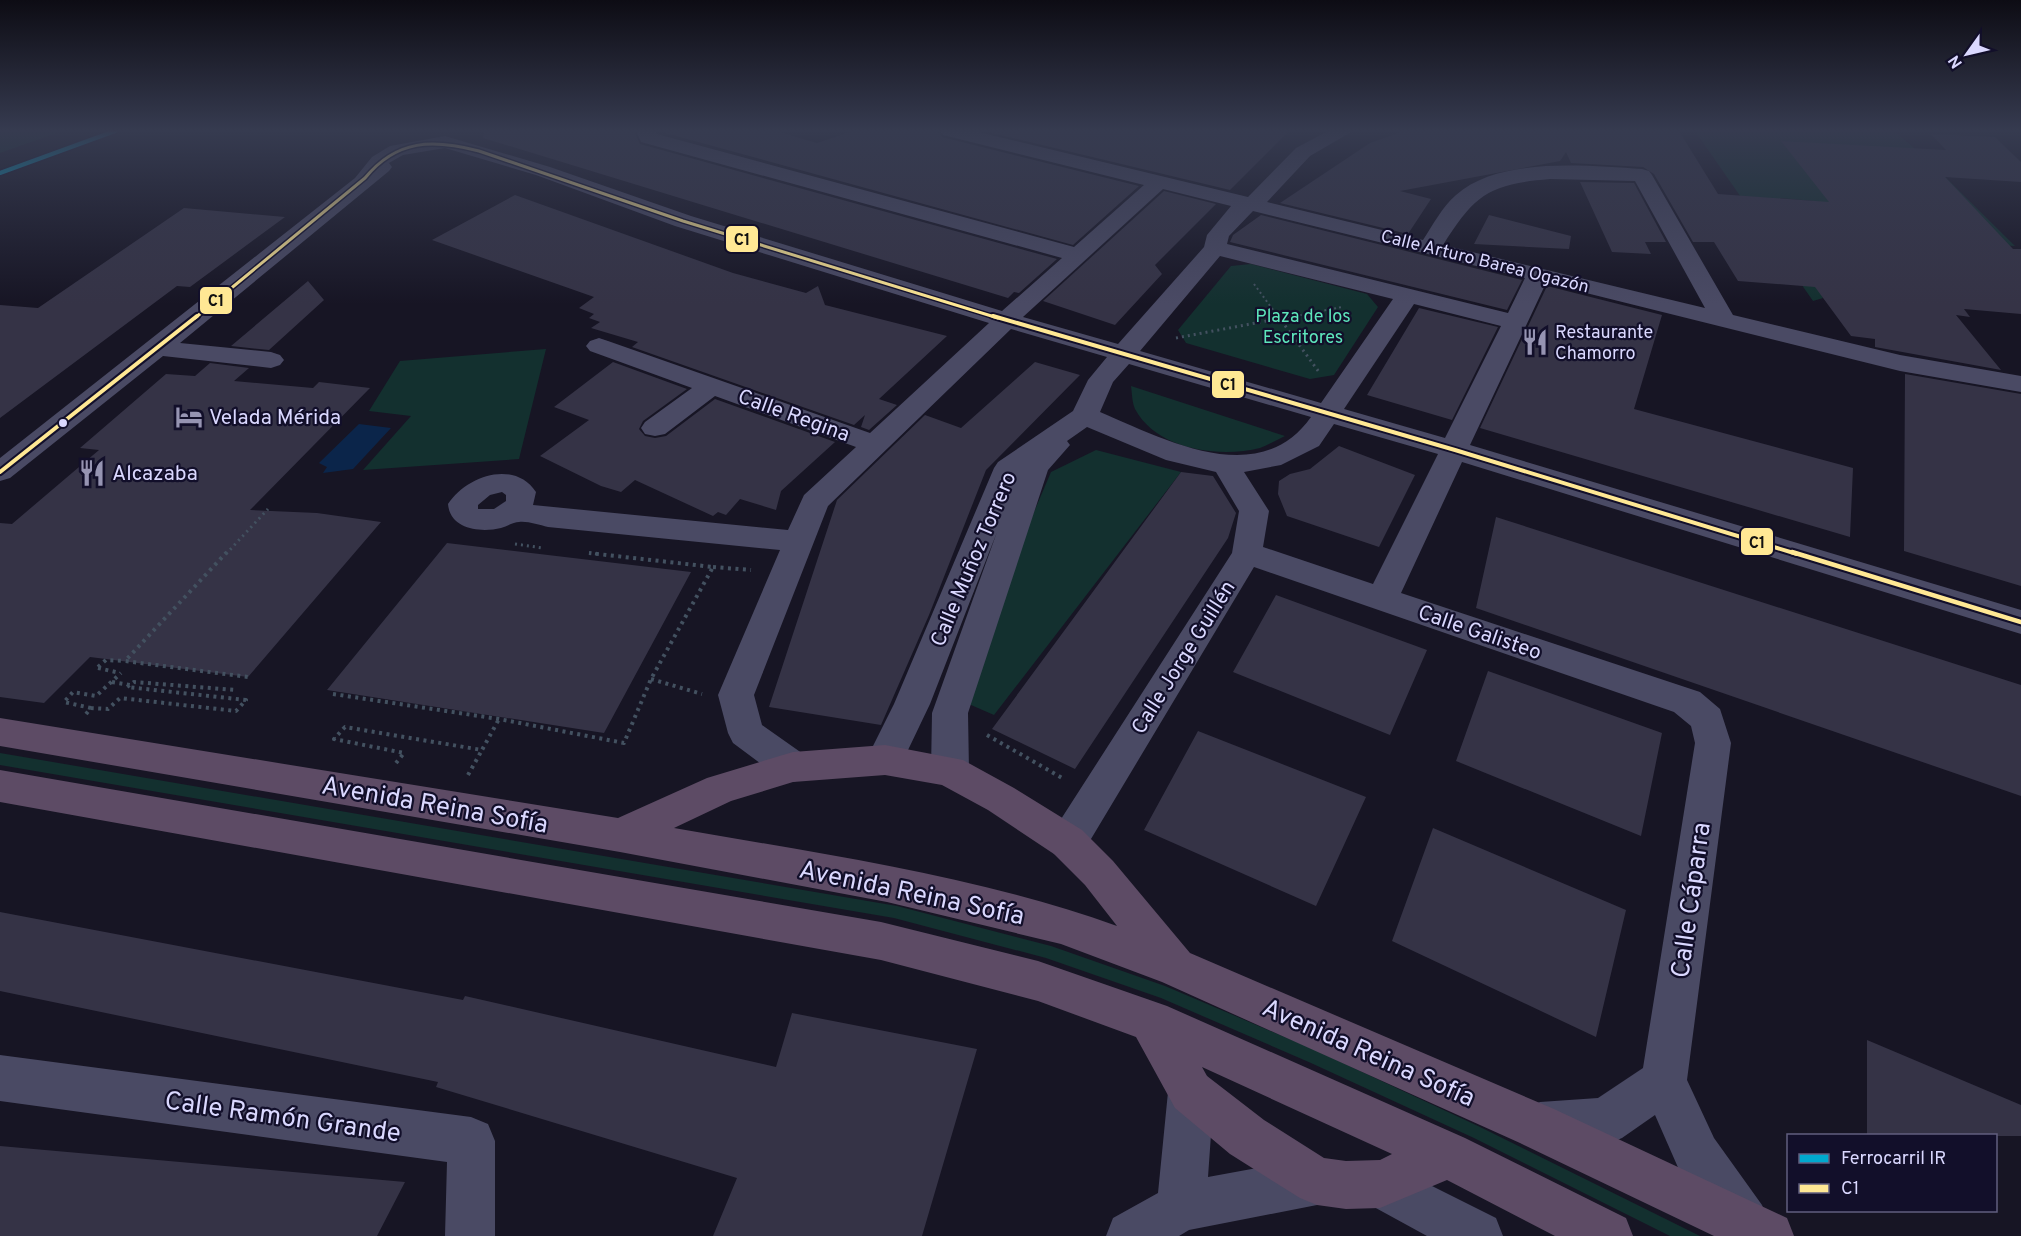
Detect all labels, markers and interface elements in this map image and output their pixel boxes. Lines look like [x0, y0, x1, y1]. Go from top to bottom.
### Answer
north arrow [1937, 24, 1997, 84]
text: N [1945, 51, 1968, 72]
line badge: C1 [725, 225, 759, 253]
street label: Calle Arturo Barea Ogazón [1378, 225, 1591, 299]
text: C1 [734, 231, 750, 251]
line badge: C1 [199, 286, 233, 315]
text: C1 [208, 292, 224, 312]
park label: Plaza de los Escritores [1255, 306, 1351, 350]
place label: Restaurante Chamorro [1555, 322, 1653, 366]
restaurant icon: Restaurante Chamorro [1520, 327, 1550, 357]
line badge: C1 [1211, 370, 1245, 399]
text: C1 [1220, 376, 1236, 396]
street label: Calle Regina [734, 384, 853, 449]
hotel icon: Velada Mérida [174, 402, 204, 432]
place label: Velada Mérida [209, 405, 341, 432]
unlabelled marker [57, 417, 69, 429]
restaurant icon: Alcazaba [77, 458, 107, 488]
place label: Alcazaba [112, 461, 198, 488]
street label: Calle Muñoz Torrero [925, 468, 1023, 651]
line badge: C1 [1740, 527, 1774, 556]
text: C1 [1749, 534, 1765, 554]
street label: Calle Jorge Guillén [1126, 576, 1242, 740]
street label: Calle Galisteo [1414, 600, 1545, 667]
street label: Avenida Reina Sofía [319, 770, 550, 843]
street label: Calle Cáparra [1665, 820, 1720, 980]
street label: Avenida Reina Sofía [796, 854, 1027, 934]
street label: Avenida Reina Sofía [1256, 993, 1480, 1116]
street label: Calle Ramón Grande [162, 1086, 403, 1151]
legend [1787, 1134, 1997, 1212]
text: Ferrocarril IR [1841, 1148, 1946, 1171]
text: C1 [1841, 1178, 1859, 1201]

